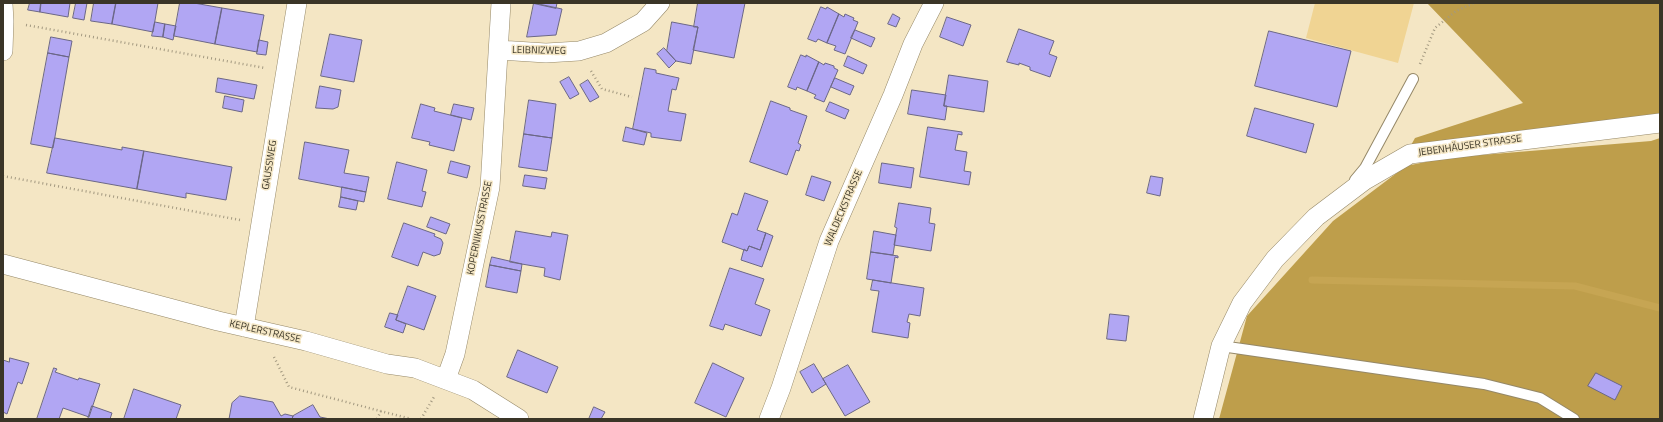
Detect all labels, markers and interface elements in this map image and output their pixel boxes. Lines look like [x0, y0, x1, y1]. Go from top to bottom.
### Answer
street label: LEIBNIZWEG [512, 45, 566, 57]
street label: JEBENHÄUSER STRASSE [1418, 133, 1522, 159]
street label: GAUSSWEG [260, 139, 280, 191]
street label: WALDECKSTRASSE [823, 168, 865, 248]
street label: KOPERNIKUSSTRASSE [465, 180, 495, 276]
street label: KEPLERSTRASSE [228, 318, 302, 346]

